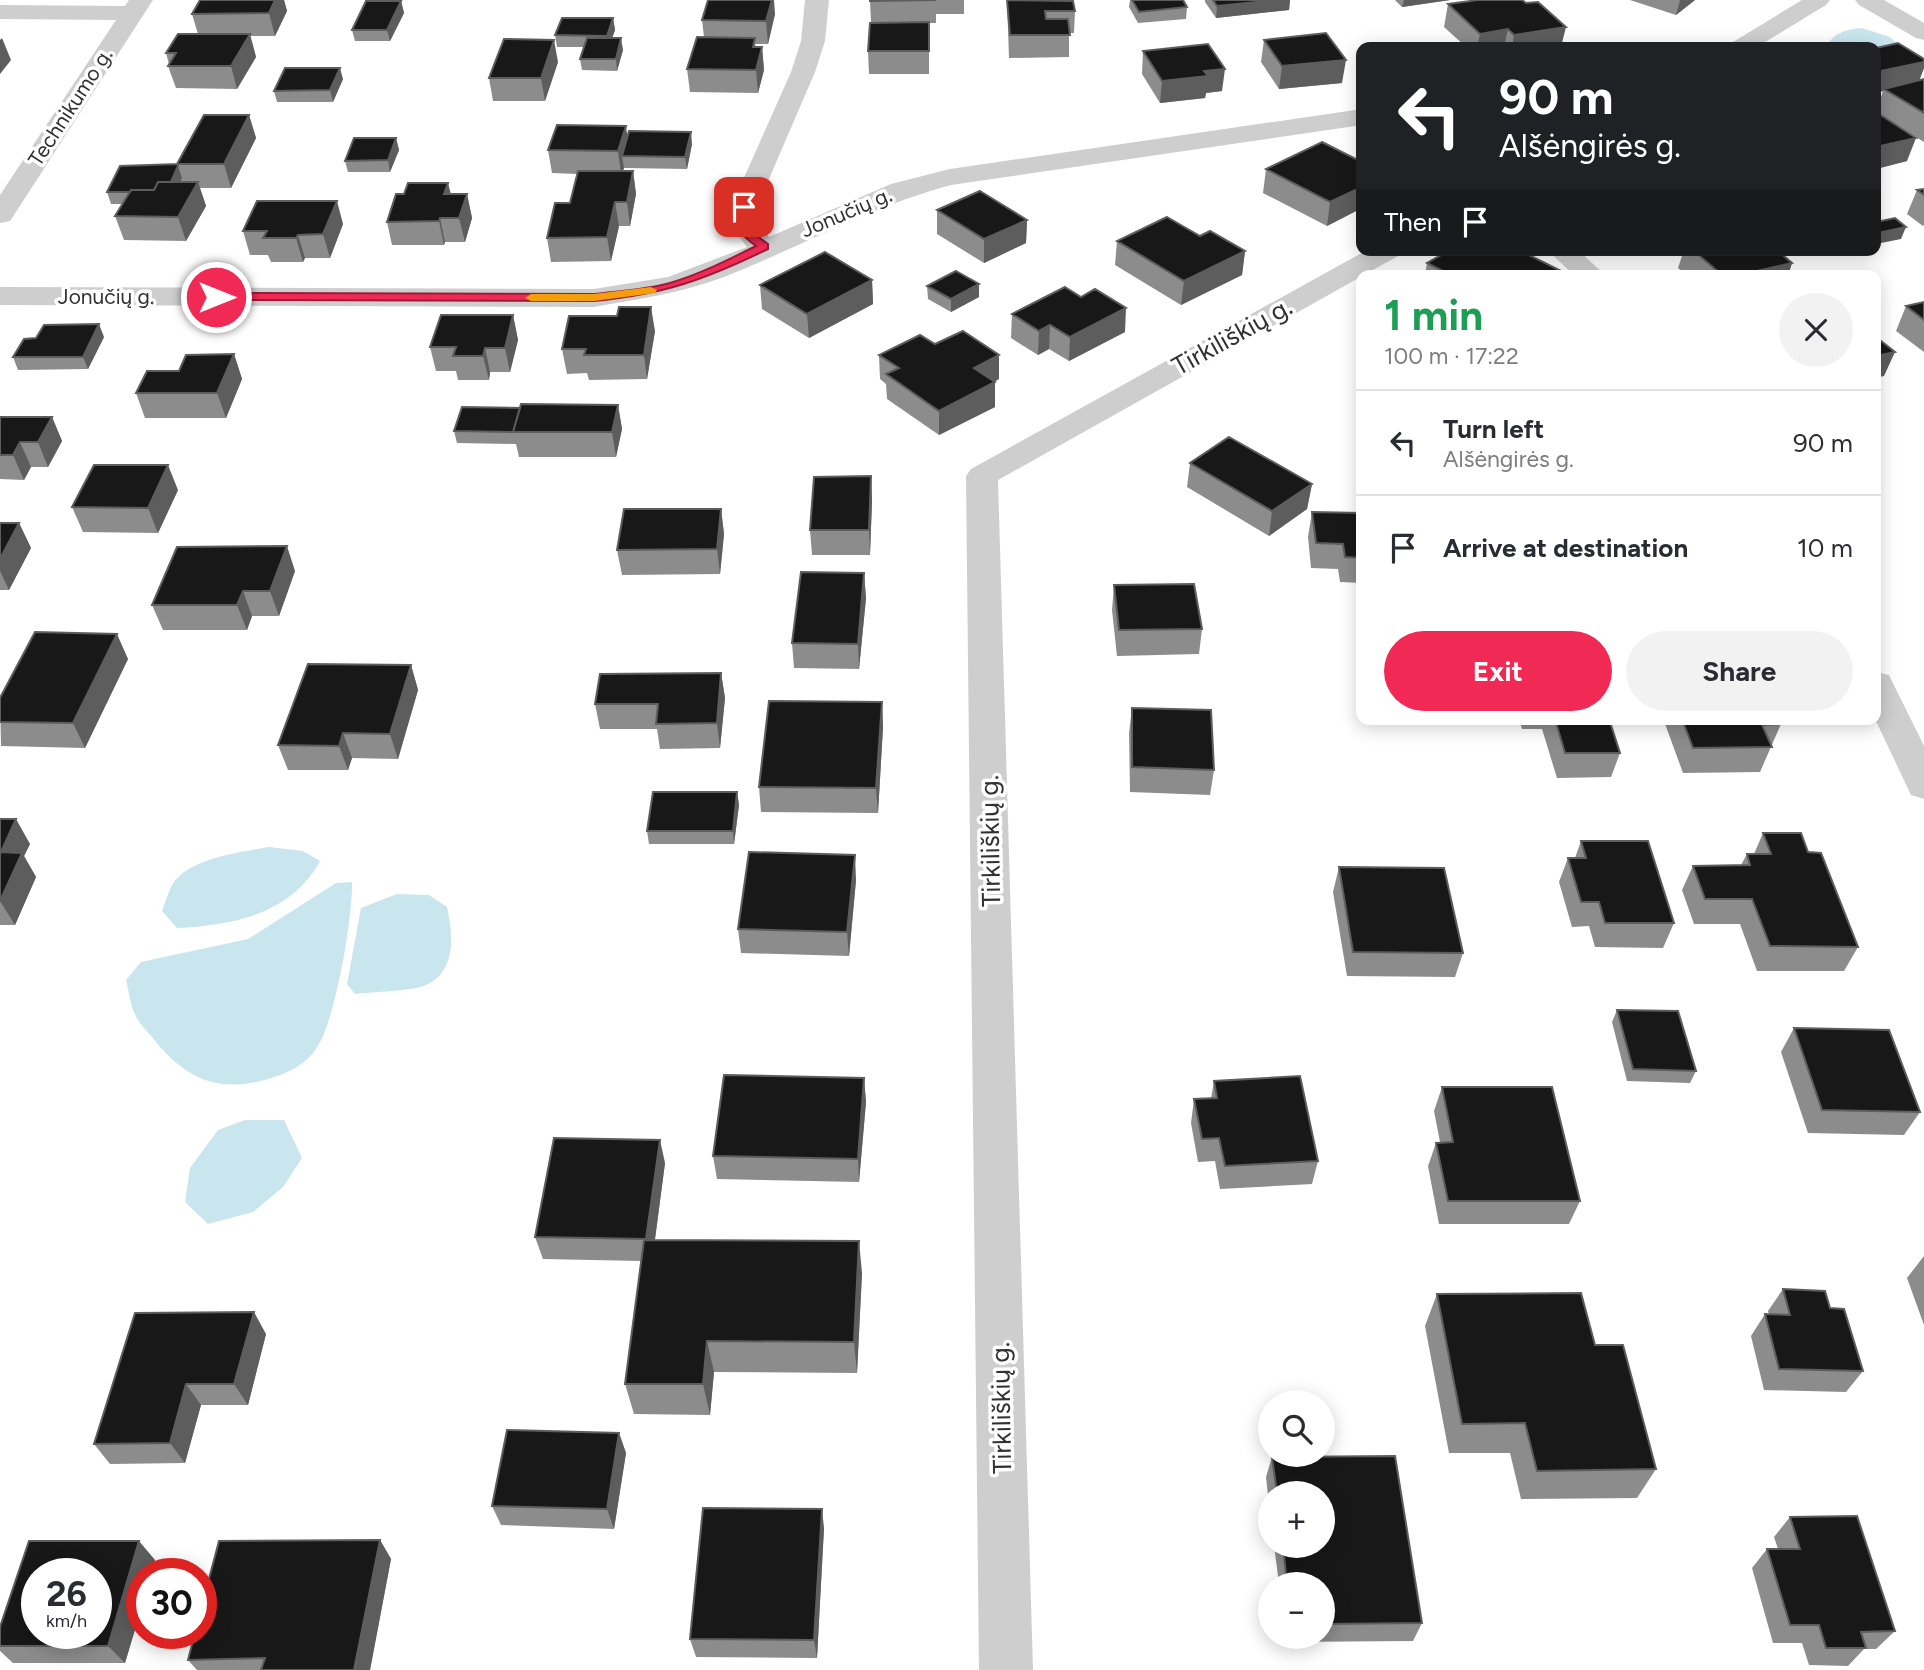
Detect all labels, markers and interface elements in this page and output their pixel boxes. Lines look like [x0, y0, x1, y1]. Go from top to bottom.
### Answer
street label: Technikumo g. [23, 43, 117, 171]
text: 90 m [1499, 67, 1614, 126]
icon: left [1384, 70, 1475, 161]
text: Alšėngirės g. [1499, 127, 1681, 165]
pin [714, 177, 774, 237]
street label: Jonučių g. [797, 182, 895, 242]
icon: arrive [725, 188, 763, 226]
icon: arrive [1456, 203, 1494, 241]
text: Then [1384, 206, 1442, 238]
position arrow [179, 260, 253, 334]
street label: Jonučių g. [58, 284, 154, 309]
street label: Tirkiliškių g. [1167, 290, 1297, 382]
text: 1 min [1384, 290, 1483, 341]
button: close [1779, 293, 1853, 367]
text: 100 m · 17:22 [1384, 342, 1519, 370]
text: Turn left [1443, 413, 1544, 445]
icon: left [1384, 424, 1422, 462]
text: 90 m [1793, 427, 1853, 459]
text: Alšėngirės g. [1443, 445, 1574, 473]
icon: arrive [1384, 529, 1422, 567]
text: Arrive at destination [1443, 532, 1688, 564]
text: 10 m [1797, 532, 1853, 564]
button: Exit [1384, 631, 1612, 711]
button: Share [1626, 631, 1853, 711]
street label: Tirkiliškių g. [973, 775, 1007, 907]
street label: Tirkiliškių g. [984, 1342, 1018, 1474]
map controls [1258, 1390, 1335, 1649]
button: search [1258, 1390, 1335, 1467]
button: + [1258, 1481, 1335, 1558]
speed limit sign: 30 [126, 1558, 217, 1649]
button: − [1258, 1572, 1335, 1649]
text: 26 [46, 1573, 87, 1615]
text: km/h [46, 1610, 87, 1632]

